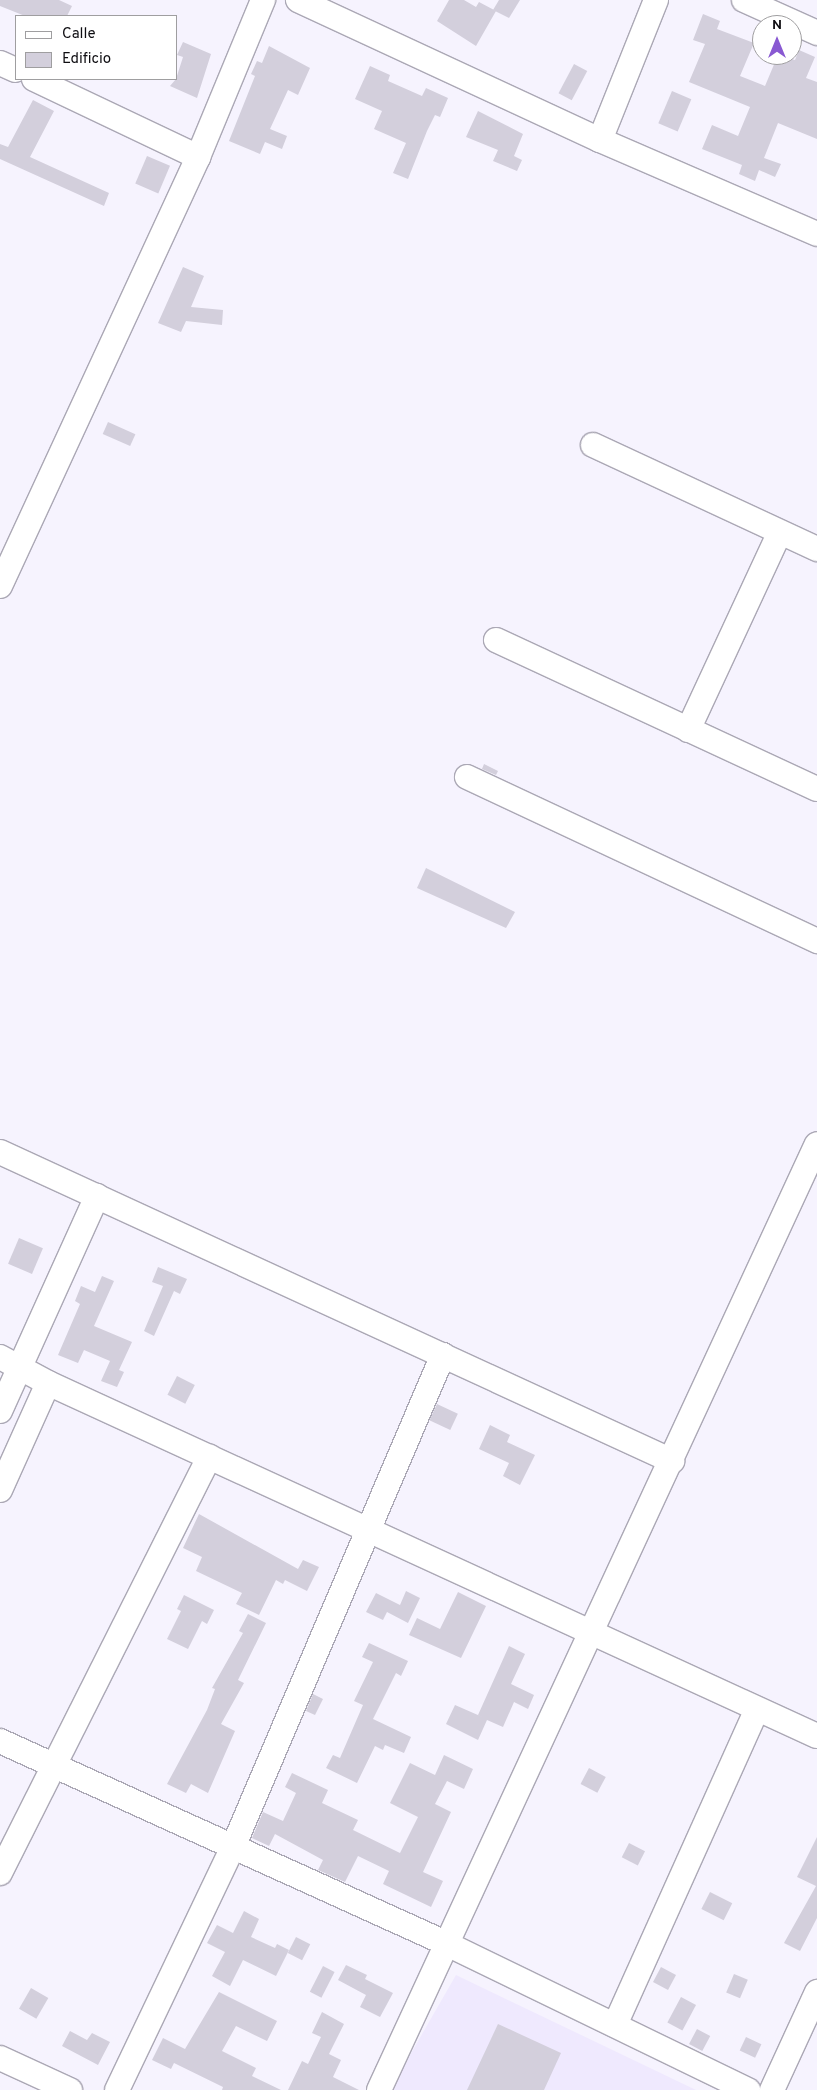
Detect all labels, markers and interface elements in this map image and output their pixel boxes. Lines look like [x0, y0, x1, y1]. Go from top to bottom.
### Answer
legend [15, 15, 178, 80]
north arrow [752, 15, 802, 65]
text: N [772, 17, 782, 34]
text: Calle [62, 25, 96, 44]
text: Edificio [62, 50, 111, 69]

